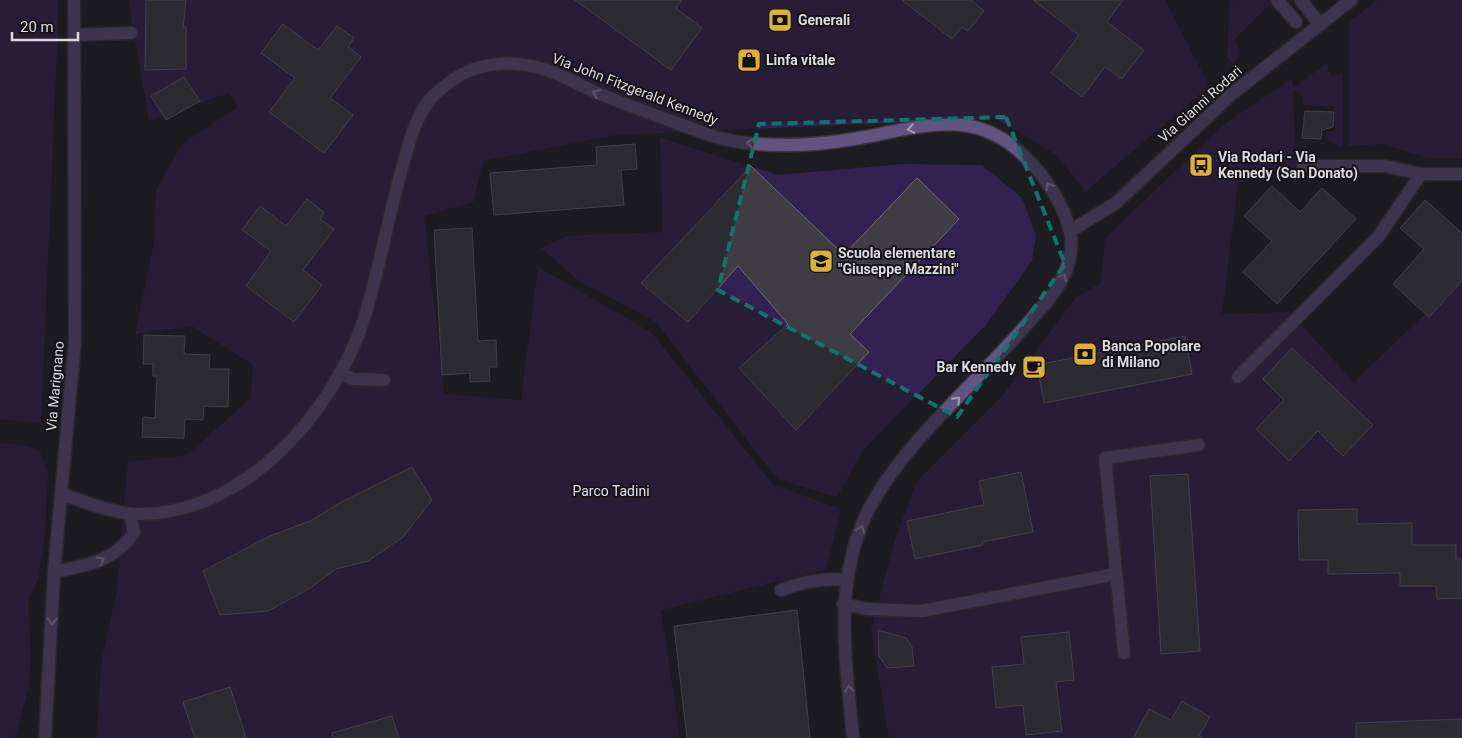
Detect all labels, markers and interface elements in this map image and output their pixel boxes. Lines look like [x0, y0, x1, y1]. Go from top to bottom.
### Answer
bank icon: Generali [767, 7, 793, 33]
scale bar [12, 10, 79, 42]
place label: Generali [798, 12, 850, 28]
text: 20 m [20, 18, 54, 36]
shop icon: Linfa vitale [736, 47, 762, 73]
street label: Via John Fitzgerald Kennedy [550, 50, 720, 128]
place label: Linfa vitale [766, 52, 836, 68]
street label: Via Gianni Rodari [1155, 62, 1245, 146]
one-way arrow [592, 88, 601, 99]
one-way arrow [907, 123, 916, 133]
one-way arrow [746, 138, 754, 149]
place label: Via Rodari - Via Kennedy (San Donato) [1218, 149, 1358, 182]
bus stop icon: Via Rodari - Via Kennedy (San Donato) [1188, 152, 1214, 178]
one-way arrow [1046, 183, 1056, 192]
place label: Scuola elementare "Giuseppe Mazzini" [838, 245, 959, 277]
school or university icon: Scuola elementare "Giuseppe Mazzini" [808, 248, 834, 274]
one-way arrow [1056, 273, 1067, 282]
place label: Banca Popolare di Milano [1102, 338, 1201, 370]
street label: Via Marignano [43, 340, 67, 432]
bank icon: Banca Popolare di Milano [1072, 341, 1098, 367]
cafe icon: Bar Kennedy [1021, 354, 1047, 380]
place label: Bar Kennedy [936, 359, 1017, 375]
one-way arrow [951, 397, 960, 406]
park label: Parco Tadini [572, 483, 650, 499]
one-way arrow [855, 526, 865, 534]
one-way arrow [95, 556, 104, 566]
one-way arrow [46, 617, 57, 625]
one-way arrow [843, 685, 854, 693]

